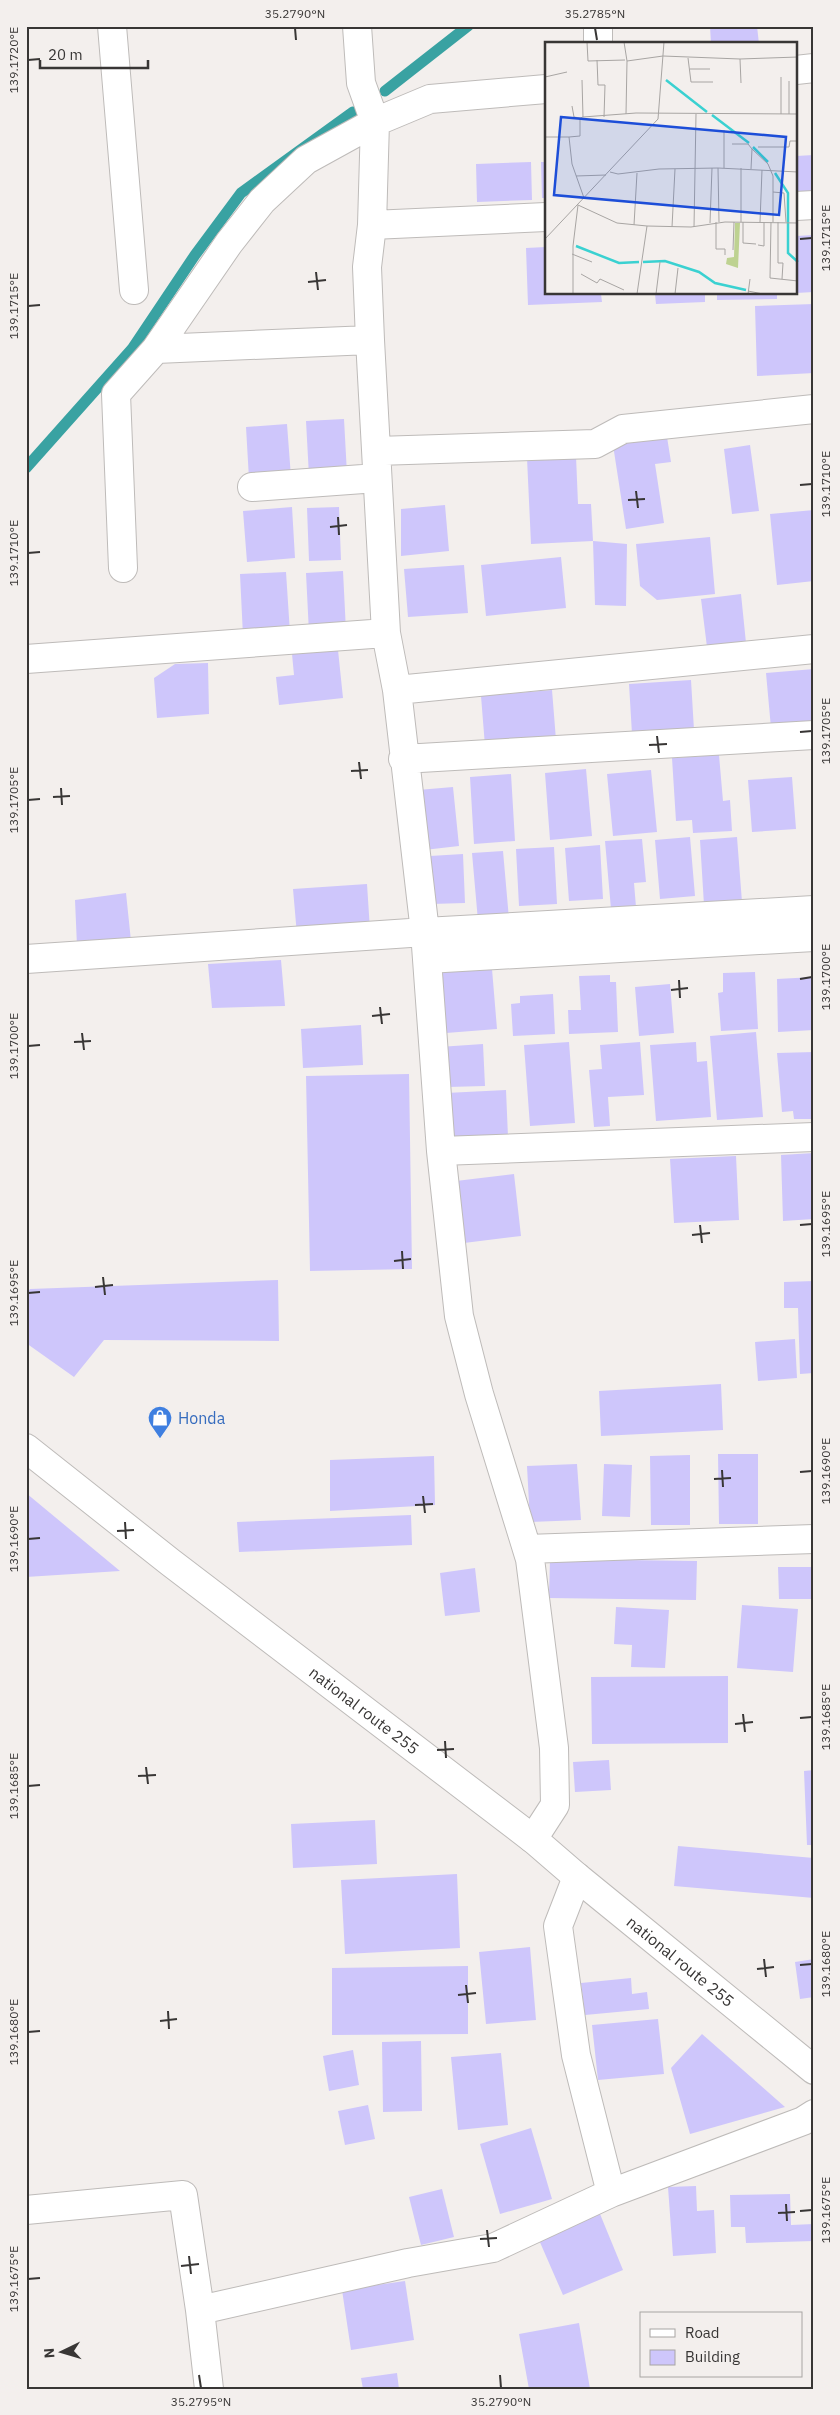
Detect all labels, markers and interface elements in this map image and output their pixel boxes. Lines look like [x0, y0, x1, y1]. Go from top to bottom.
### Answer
text: 35.2790°N [265, 6, 325, 21]
text: 35.2785°N [565, 6, 625, 21]
text: 139.1720°E [6, 27, 21, 93]
scale bar [40, 38, 148, 70]
inset map [545, 42, 798, 295]
text: 20 m [48, 45, 83, 64]
text: 139.1715°E [818, 205, 833, 271]
text: 139.1715°E [6, 273, 21, 339]
text: 139.1710°E [818, 451, 833, 517]
text: 139.1710°E [6, 520, 21, 586]
text: 139.1705°E [818, 698, 833, 764]
text: 139.1705°E [6, 767, 21, 833]
text: 139.1700°E [818, 944, 833, 1010]
text: 139.1700°E [6, 1013, 21, 1079]
text: 139.1695°E [818, 1191, 833, 1257]
text: 139.1695°E [6, 1260, 21, 1326]
shop icon: Honda [147, 1405, 173, 1439]
place label: Honda [178, 1408, 226, 1428]
text: 139.1690°E [818, 1438, 833, 1504]
text: 139.1690°E [6, 1506, 21, 1572]
street label: national route 255 [305, 1662, 423, 1758]
text: 139.1685°E [818, 1684, 833, 1750]
text: 139.1685°E [6, 1753, 21, 1819]
street label: national route 255 [623, 1912, 738, 2011]
text: 139.1680°E [818, 1931, 833, 1997]
text: 139.1680°E [6, 1999, 21, 2065]
text: 139.1675°E [818, 2177, 833, 2243]
text: 139.1675°E [6, 2246, 21, 2312]
legend [640, 2312, 802, 2378]
text: Road [685, 2323, 720, 2342]
north arrow [38, 2328, 88, 2378]
text: N [40, 2347, 58, 2359]
text: Building [685, 2347, 740, 2366]
text: 35.2795°N [171, 2394, 231, 2409]
text: 35.2790°N [471, 2394, 531, 2409]

